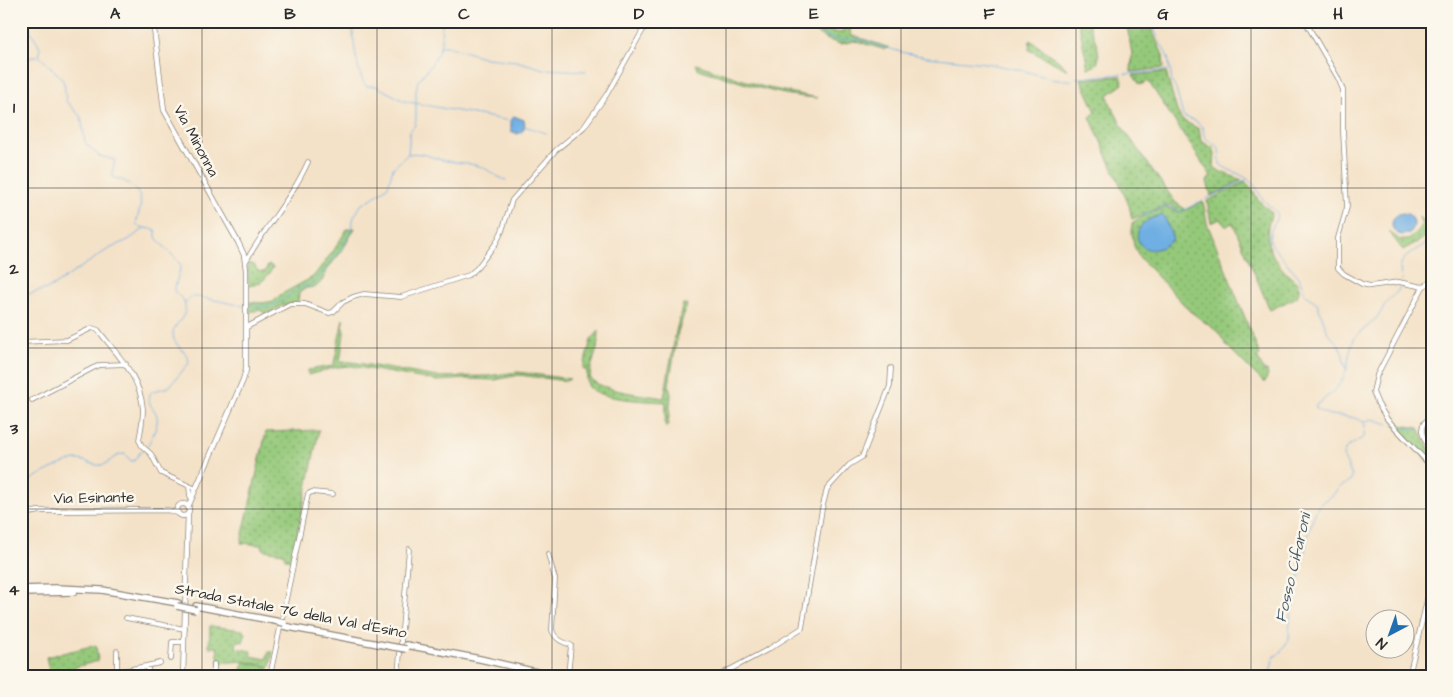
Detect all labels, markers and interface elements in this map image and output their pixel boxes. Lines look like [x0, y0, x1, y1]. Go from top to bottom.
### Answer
text: A [110, 3, 121, 25]
text: B [284, 3, 296, 25]
text: C [458, 3, 470, 25]
text: D [634, 3, 645, 25]
text: E [809, 3, 819, 25]
text: F [983, 3, 995, 25]
text: G [1157, 3, 1169, 25]
text: H [1333, 3, 1343, 25]
text: 1 [13, 97, 16, 119]
street label: Via Minonna [168, 101, 224, 181]
text: 2 [8, 258, 19, 280]
text: 3 [9, 418, 19, 440]
street label: Via Esinante [53, 487, 135, 509]
water label: Fosso Cifaroni [1270, 509, 1317, 625]
street label: Strada Statale 76 della Val d'Esino [173, 578, 409, 644]
text: 4 [9, 579, 20, 601]
north arrow [1366, 610, 1416, 660]
text: N [1372, 632, 1392, 653]

